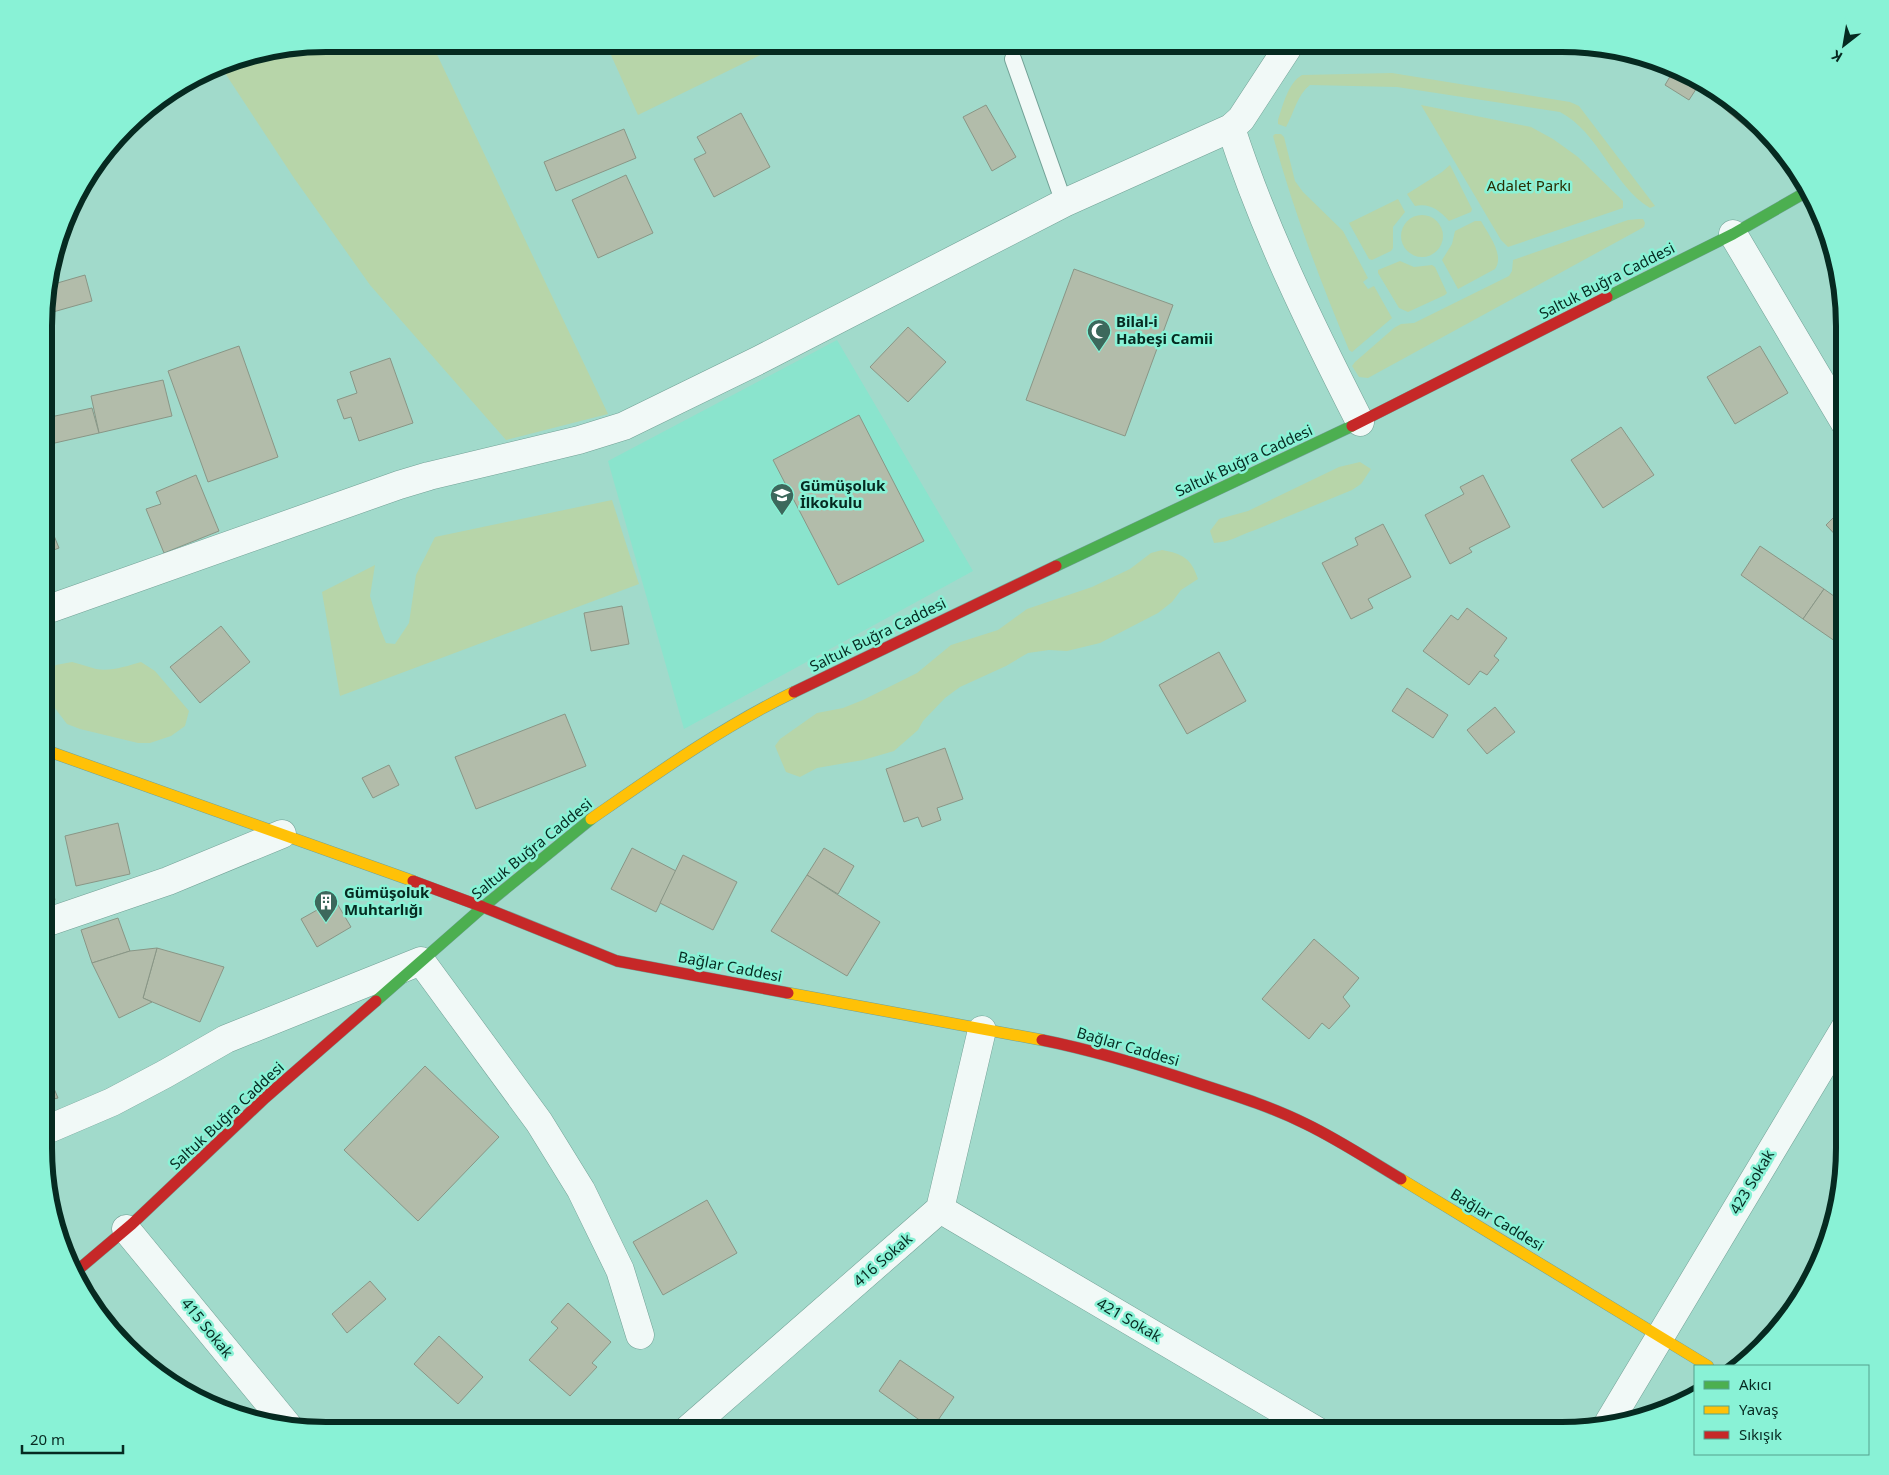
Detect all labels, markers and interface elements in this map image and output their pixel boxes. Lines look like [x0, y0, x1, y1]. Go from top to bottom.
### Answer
north arrow [1819, 20, 1869, 70]
text: K [1828, 46, 1846, 67]
park label: Adalet Parkı [1487, 175, 1571, 195]
street label: Saltuk Buğra Caddesi [1535, 237, 1678, 323]
place label: Bilal-i Habeşi Camii [1116, 311, 1213, 348]
mosque icon: Bilal-i Habeşi Camii [1086, 318, 1112, 352]
street label: Saltuk Buğra Caddesi [1172, 419, 1316, 501]
place label: Gümüşoluk İlkokulu [800, 475, 886, 512]
school or university icon: Gümüşoluk İlkokulu [769, 482, 795, 516]
street label: Saltuk Buğra Caddesi [806, 592, 949, 676]
street label: Saltuk Buğra Caddesi [467, 793, 596, 903]
place label: Gümüşoluk Muhtarlığı [344, 882, 430, 919]
building icon: Gümüşoluk Muhtarlığı [313, 889, 339, 923]
street label: Bağlar Caddesi [676, 946, 784, 986]
street label: Bağlar Caddesi [1075, 1022, 1182, 1070]
street label: Saltuk Buğra Caddesi [165, 1057, 288, 1174]
street label: 423 Sokak [1724, 1146, 1778, 1217]
street label: Bağlar Caddesi [1447, 1183, 1548, 1255]
street label: 416 Sokak [849, 1228, 916, 1290]
street label: 415 Sokak [178, 1293, 238, 1361]
street label: 421 Sokak [1094, 1293, 1165, 1346]
legend [1694, 1365, 1869, 1455]
text: Akıcı [1739, 1374, 1772, 1394]
text: Yavaş [1739, 1399, 1778, 1419]
scale bar [22, 1422, 124, 1454]
text: Sıkışık [1739, 1424, 1782, 1444]
text: 20 m [30, 1429, 65, 1449]

